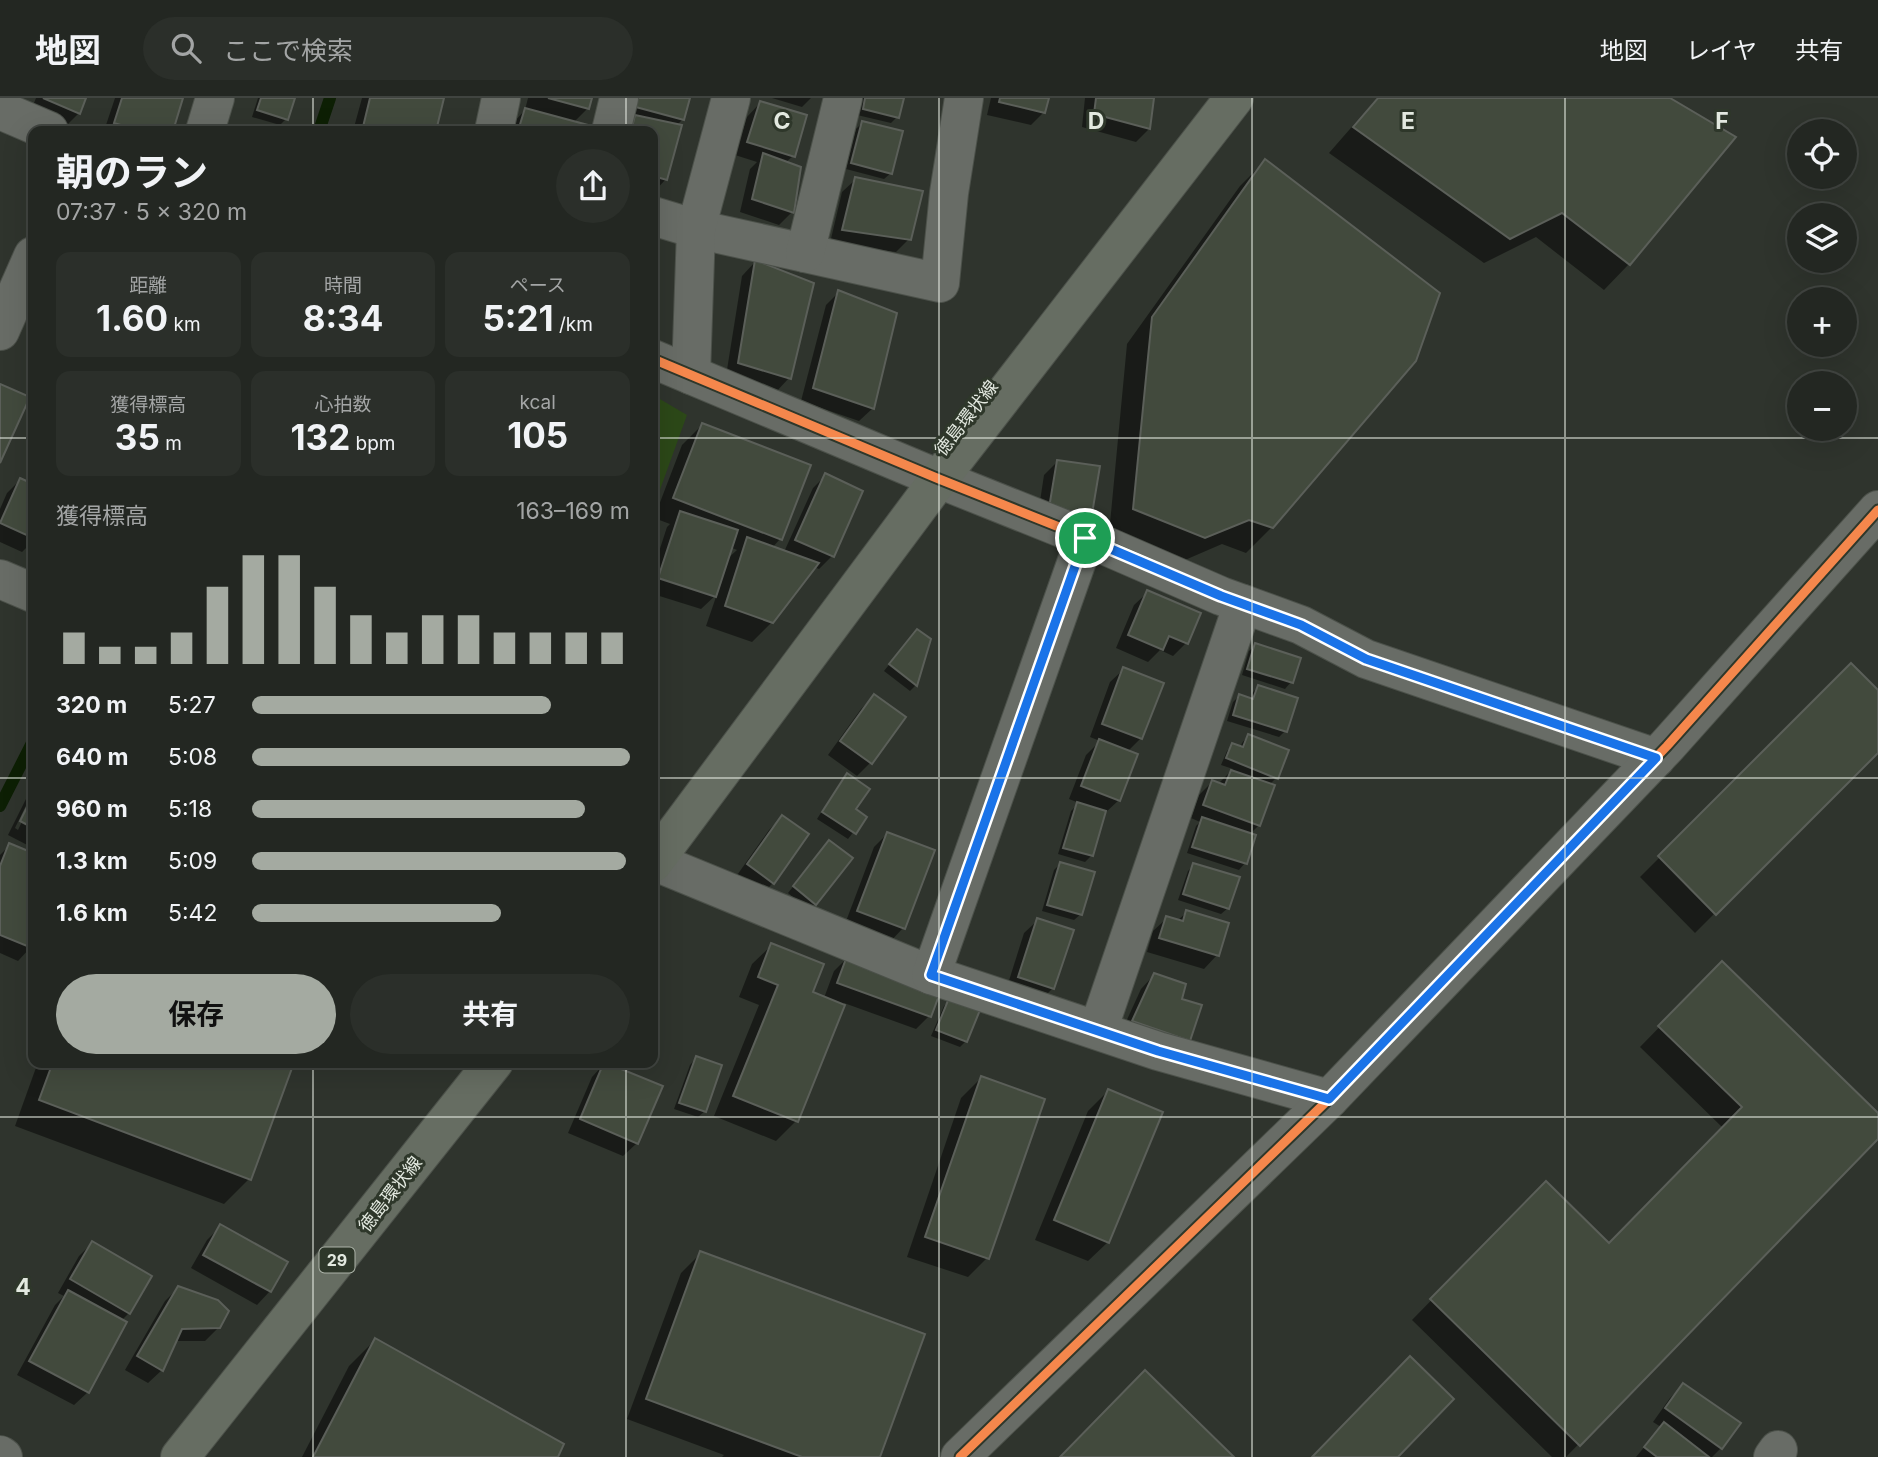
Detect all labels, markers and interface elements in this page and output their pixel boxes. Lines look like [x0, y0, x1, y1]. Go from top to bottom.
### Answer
search box [143, 17, 633, 80]
icon: search [167, 29, 205, 67]
text: 地図 [35, 30, 101, 70]
text: ここで検索 [223, 35, 353, 66]
text: 地図 [1600, 36, 1648, 65]
text: レイヤ [1686, 36, 1757, 65]
text: 共有 [1795, 36, 1843, 65]
text: C [773, 107, 791, 135]
text: D [1088, 107, 1104, 135]
text: E [1401, 107, 1415, 135]
text: F [1715, 107, 1729, 135]
map controls [1787, 119, 1857, 441]
button: locate [1787, 119, 1857, 189]
text: 朝のラン [56, 149, 208, 195]
button: share [556, 149, 630, 223]
text: 07:37 · 5 × 320 m [56, 198, 247, 226]
button: layers [1787, 203, 1857, 273]
text: 距離 [129, 274, 167, 297]
text: 時間 [324, 274, 362, 297]
text: ペース [510, 274, 566, 297]
button: + [1787, 287, 1857, 357]
text: 1.60 [96, 297, 168, 339]
text: 8:34 [303, 297, 383, 339]
text: 5:21 [482, 297, 554, 339]
text: km [168, 313, 201, 336]
text: /km [554, 313, 593, 336]
button: − [1787, 371, 1857, 441]
street label: 徳島環状線 [930, 376, 1002, 460]
text: kcal [520, 391, 556, 414]
text: 獲得標高 [110, 393, 186, 416]
text: 心拍数 [314, 393, 372, 416]
text: 105 [507, 414, 568, 456]
text: 35 [115, 416, 160, 458]
text: 132 [290, 416, 350, 458]
text: m [160, 432, 182, 455]
text: bpm [350, 432, 395, 455]
text: 163–169 m [516, 497, 630, 525]
text: 獲得標高 [56, 502, 148, 530]
pin [1055, 508, 1115, 568]
icon: arrive [1066, 519, 1104, 557]
text: 320 m [56, 691, 127, 719]
text: 5:27 [168, 691, 216, 719]
text: 640 m [56, 743, 128, 771]
text: 5:08 [168, 743, 217, 771]
text: 960 m [56, 795, 128, 823]
text: 5:18 [168, 795, 212, 823]
text: 1.3 km [56, 847, 128, 875]
text: 5:09 [168, 847, 217, 875]
text: 1.6 km [56, 899, 128, 927]
text: 5:42 [168, 899, 218, 927]
button: 保存 [56, 974, 336, 1054]
button: 共有 [350, 974, 630, 1054]
street label: 徳島環状線 [354, 1152, 426, 1236]
road number: 29 [320, 1248, 354, 1272]
text: 4 [15, 1273, 31, 1301]

